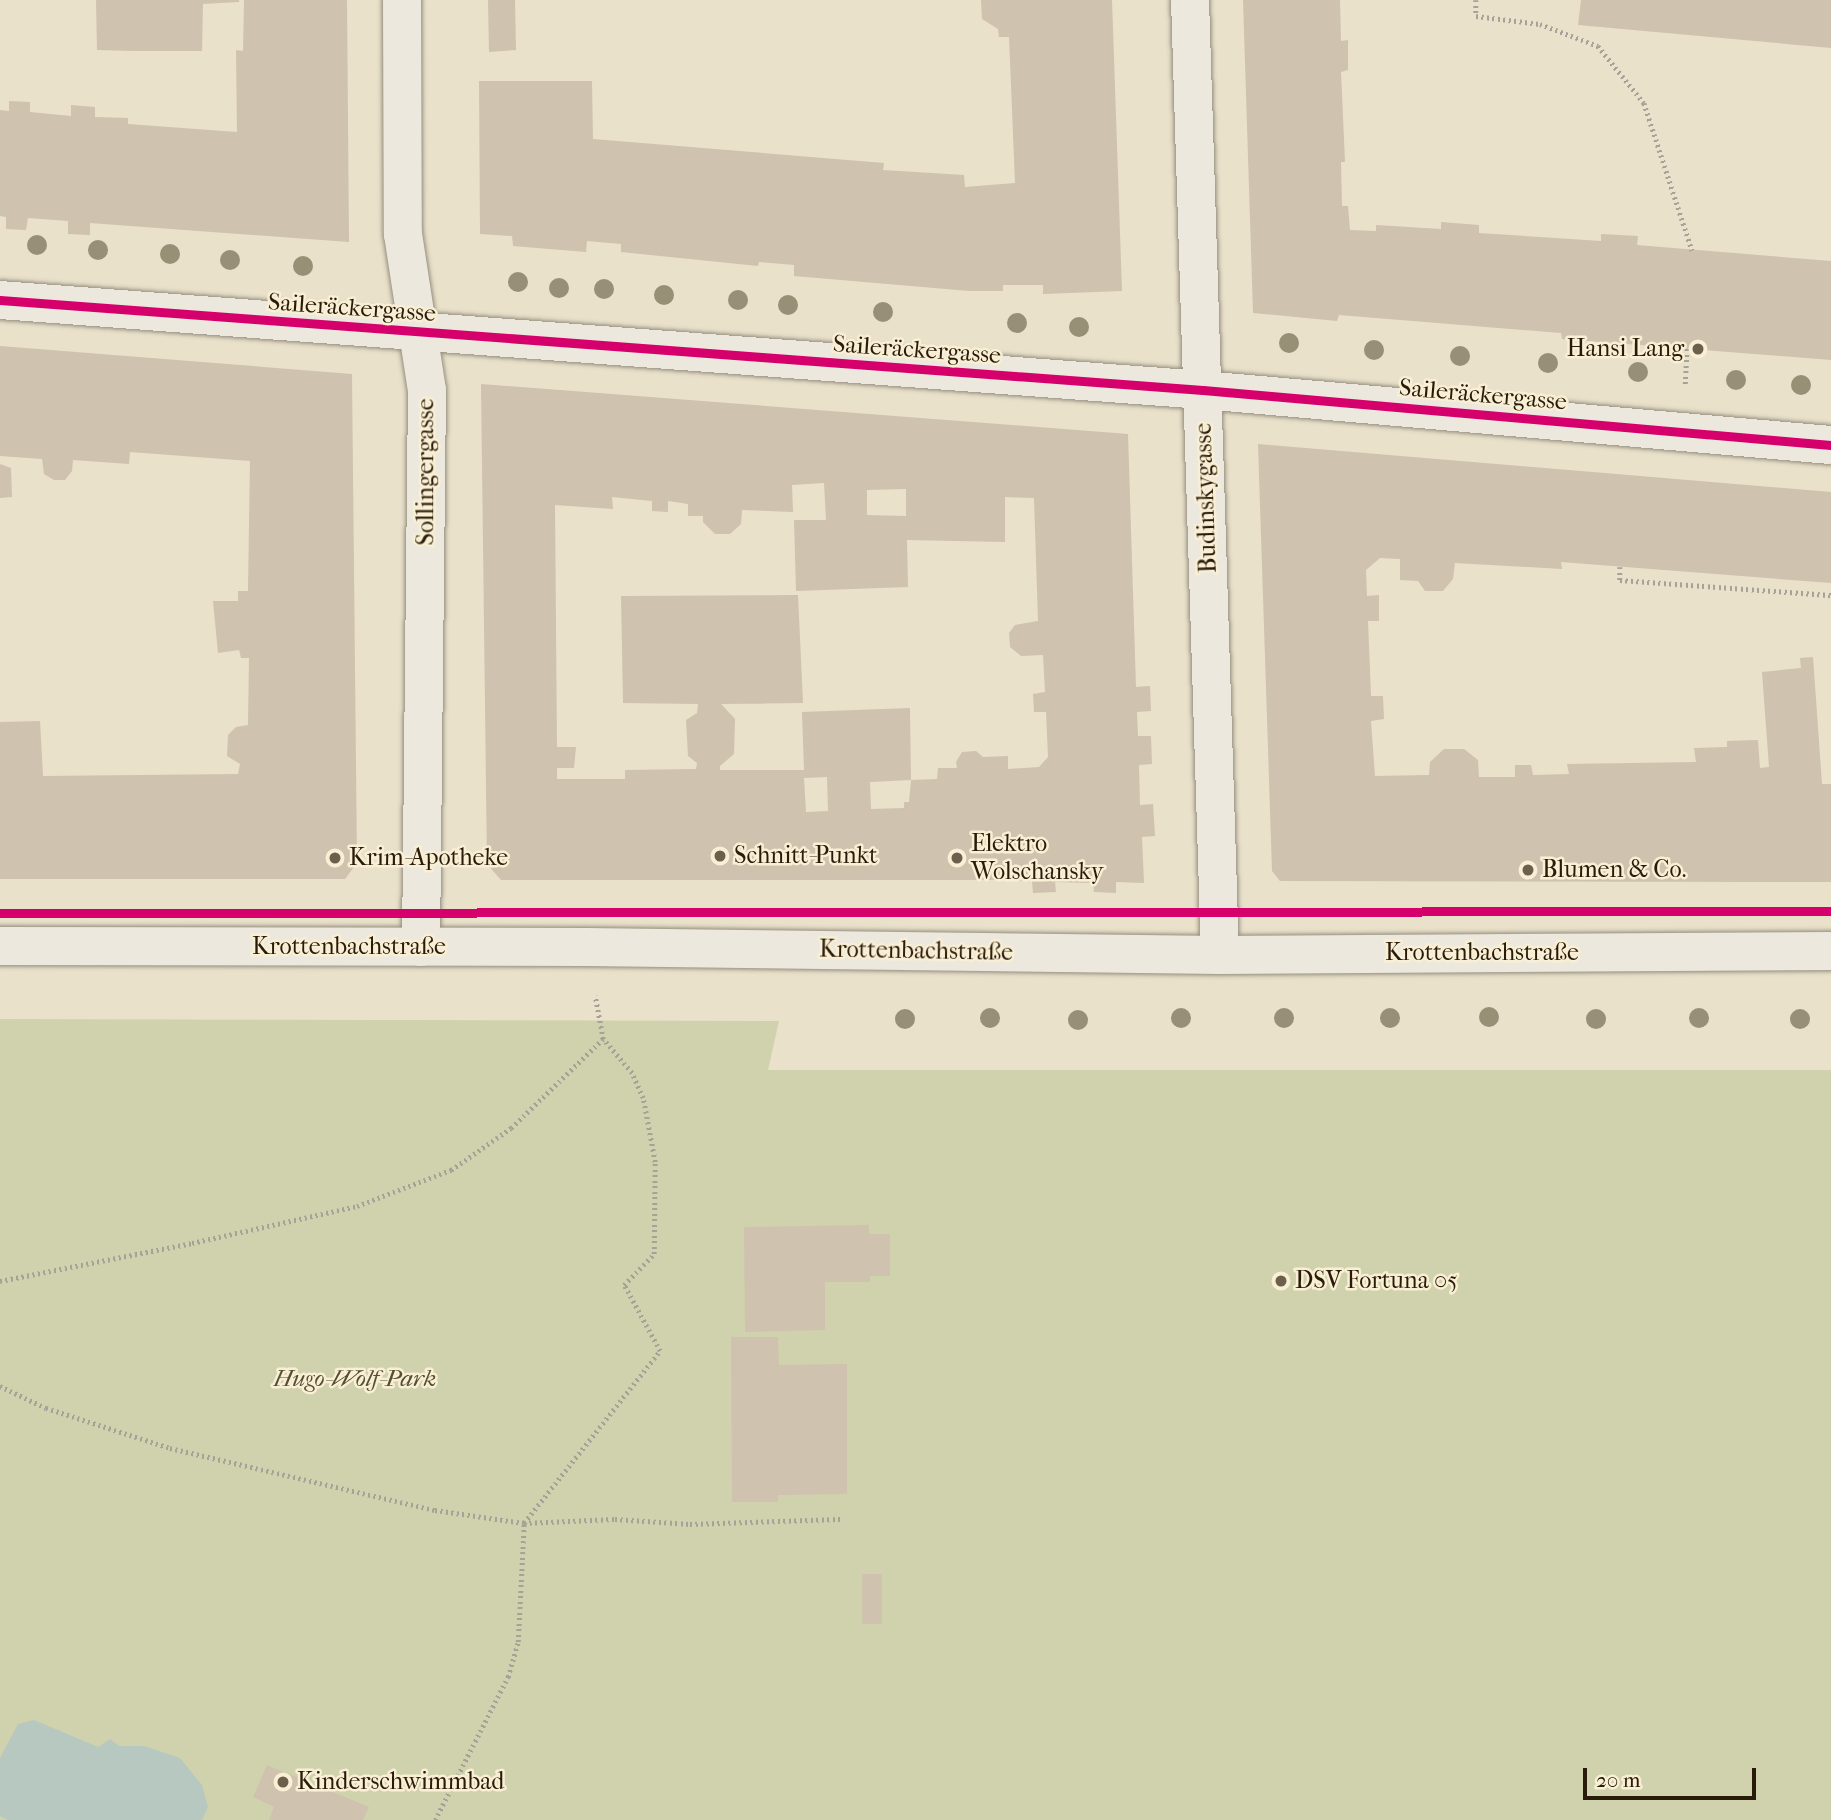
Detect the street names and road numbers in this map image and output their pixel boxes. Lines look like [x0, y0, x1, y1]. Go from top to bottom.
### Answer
street label: Saileräckergasse [267, 288, 437, 328]
street label: Saileräckergasse [832, 330, 1002, 370]
street label: Saileräckergasse [1398, 373, 1568, 417]
street label: Sollingergasse [412, 398, 440, 546]
street label: Budinskygasse [1189, 422, 1223, 574]
street label: Krottenbachstraße [252, 933, 446, 961]
street label: Krottenbachstraße [819, 935, 1013, 967]
street label: Krottenbachstraße [1385, 939, 1579, 967]

